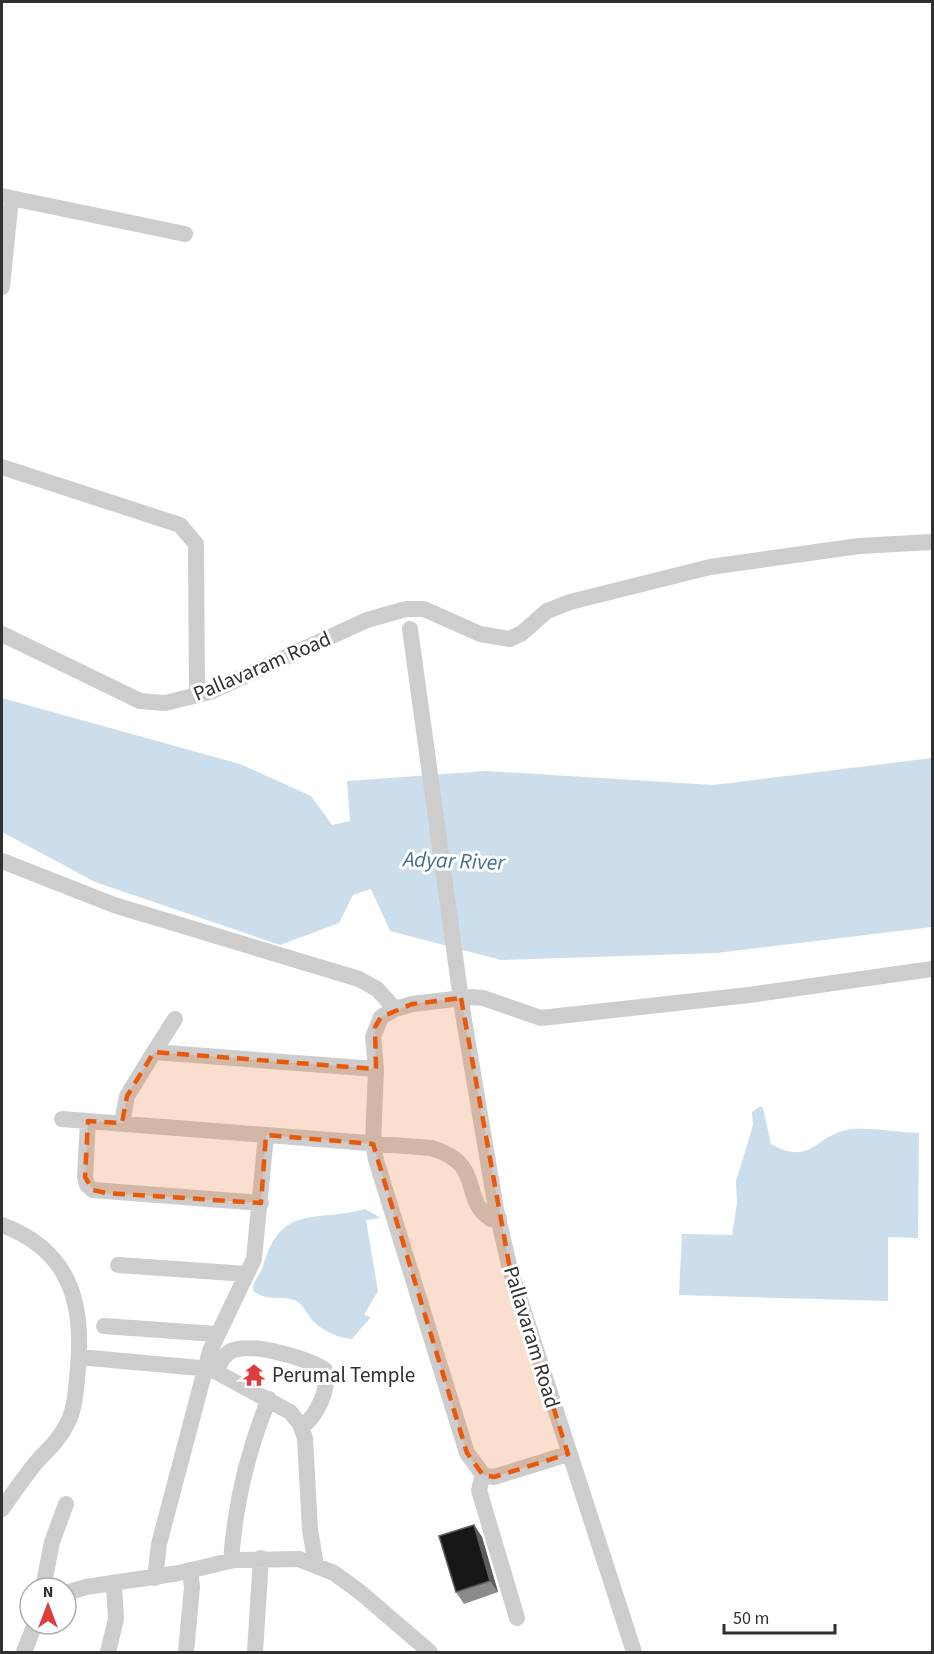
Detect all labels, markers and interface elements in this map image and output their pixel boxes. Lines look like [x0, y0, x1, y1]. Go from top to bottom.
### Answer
street label: Pallavaram Road [189, 623, 335, 709]
water label: Adyar River [401, 843, 507, 879]
street label: Pallavaram Road [496, 1262, 568, 1412]
place label: Perumal Temple [272, 1360, 415, 1390]
temple icon: Perumal Temple [241, 1362, 267, 1388]
north arrow [18, 1576, 78, 1636]
text: N [43, 1581, 53, 1603]
scale bar [724, 1597, 835, 1635]
text: 50 m [733, 1606, 769, 1631]

